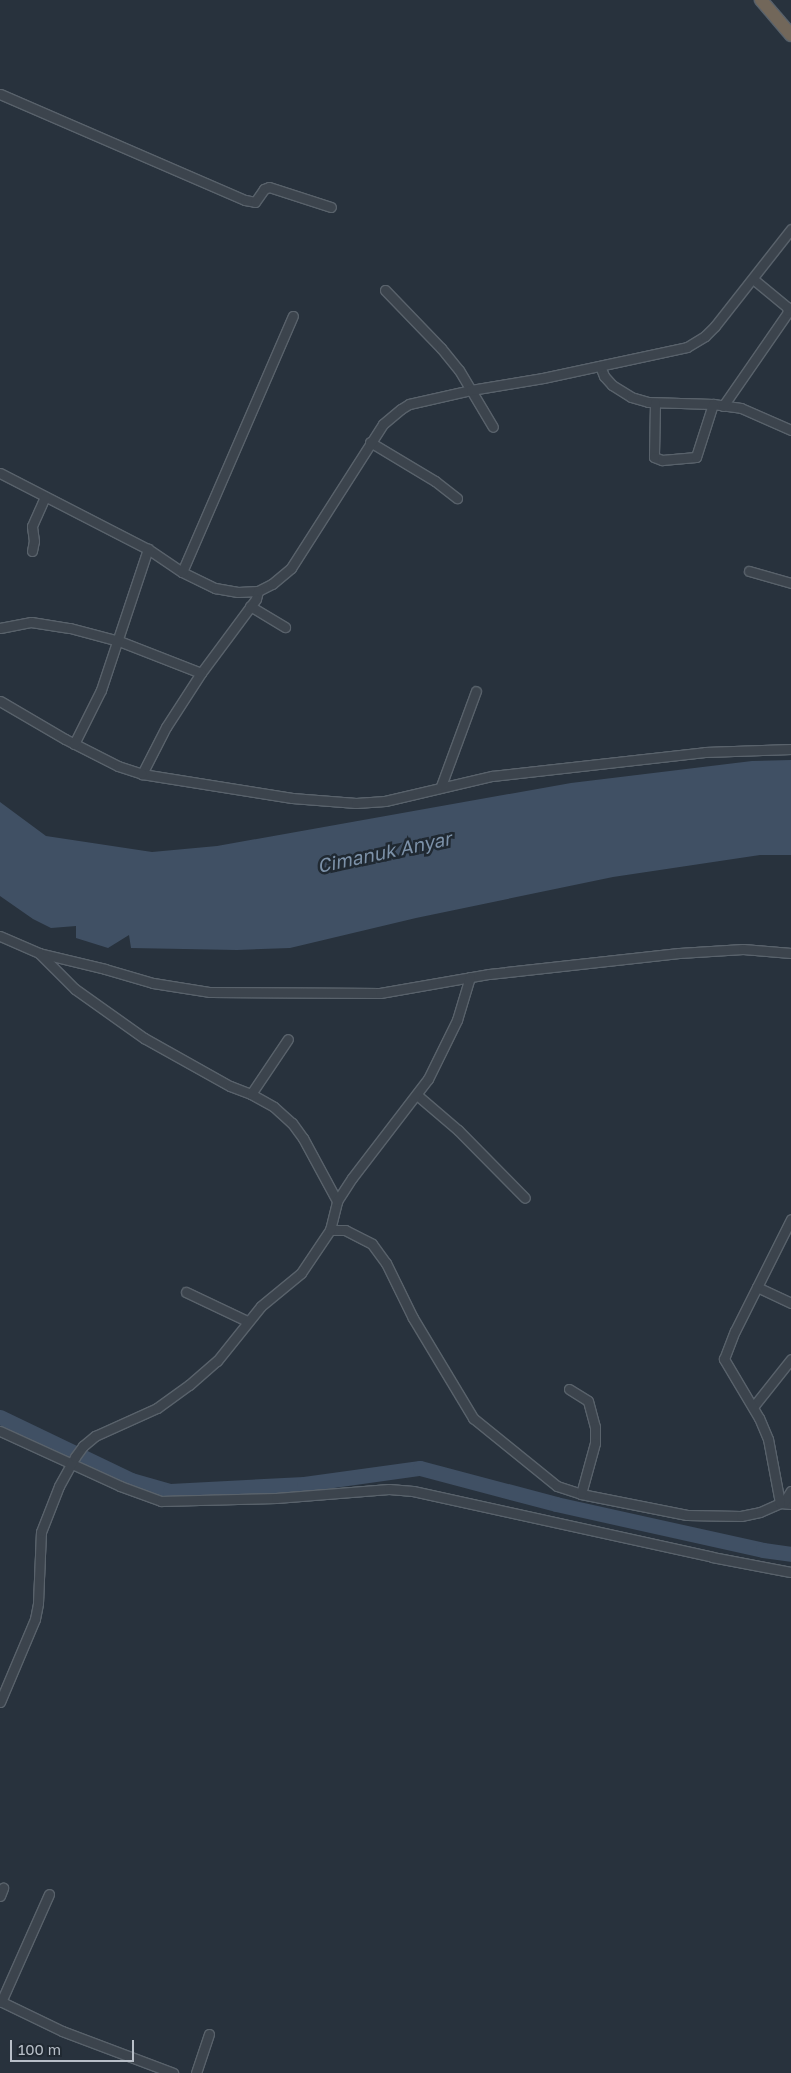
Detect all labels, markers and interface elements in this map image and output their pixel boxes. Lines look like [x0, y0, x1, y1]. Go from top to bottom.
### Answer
water label: Cimanuk Anyar [315, 827, 453, 877]
scale bar [12, 2030, 136, 2062]
text: 100 m [18, 2040, 61, 2058]

